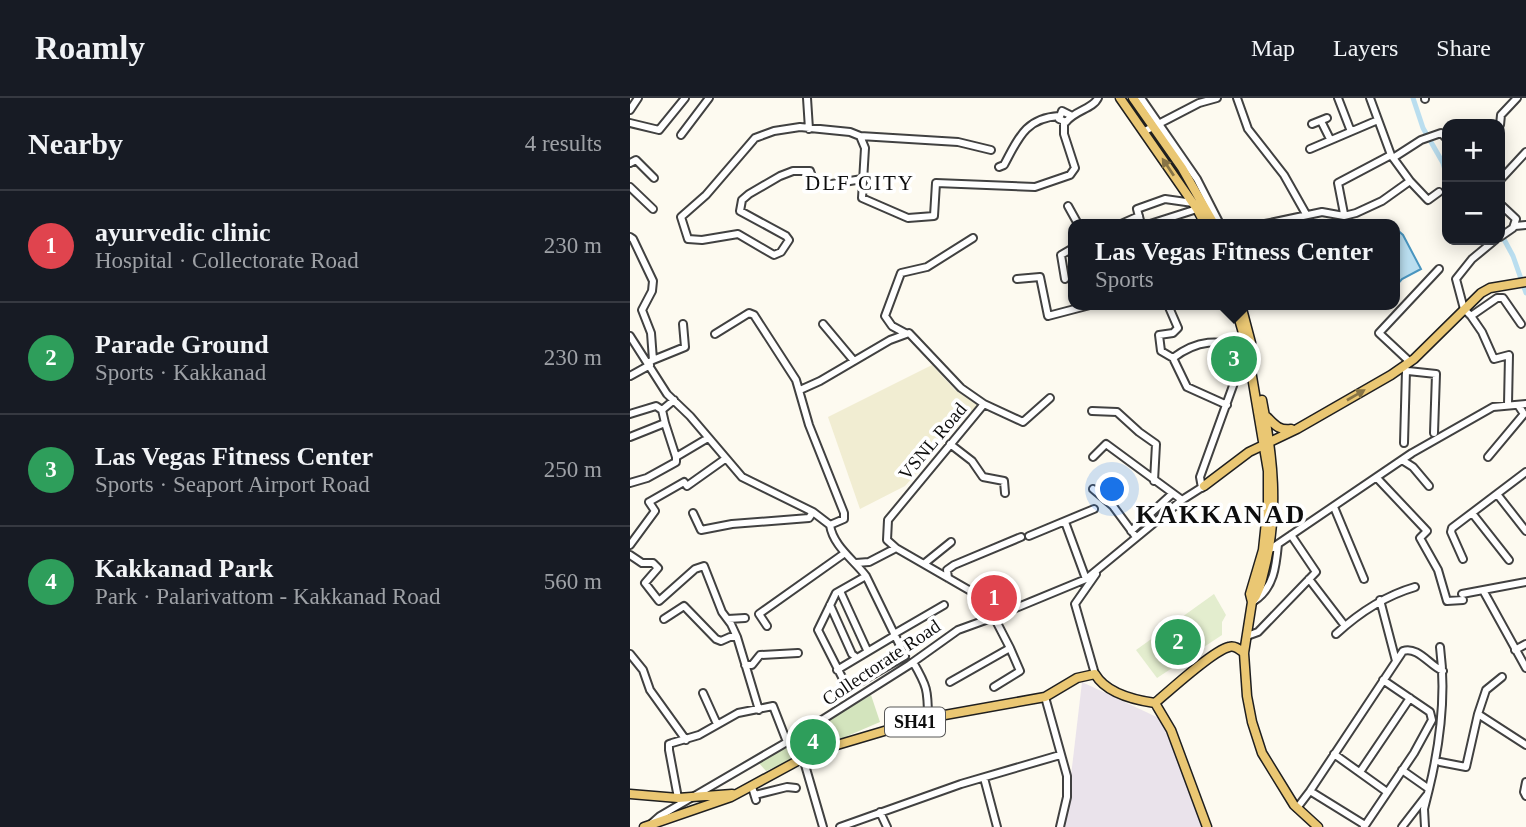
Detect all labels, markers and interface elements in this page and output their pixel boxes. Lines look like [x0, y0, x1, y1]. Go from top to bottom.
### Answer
text: Roamly [35, 30, 145, 66]
text: Map [1251, 35, 1295, 61]
text: Layers [1333, 35, 1398, 61]
text: Share [1436, 35, 1491, 61]
map controls [1442, 119, 1505, 245]
button: + [1442, 119, 1505, 182]
text: Nearby [28, 127, 123, 160]
text: 4 results [525, 131, 602, 156]
one-way arrow [1162, 157, 1175, 176]
district label: DLF CITY [805, 171, 915, 195]
button: − [1442, 182, 1505, 245]
text: ayurvedic clinic [95, 218, 270, 247]
popup [1068, 219, 1400, 310]
text: 1 [45, 233, 57, 258]
text: 230 m [544, 233, 602, 258]
text: Las Vegas Fitness Center [1095, 237, 1373, 266]
text: Hospital · Collectorate Road [95, 248, 359, 273]
text: Sports [1095, 267, 1154, 292]
text: Parade Ground [95, 330, 269, 359]
pin: 3 [1211, 333, 1257, 385]
text: 2 [45, 345, 57, 370]
text: 230 m [544, 345, 602, 370]
text: Sports · Kakkanad [95, 360, 266, 385]
one-way arrow [1347, 389, 1366, 401]
street label: VSNL Road [894, 398, 971, 484]
text: Las Vegas Fitness Center [95, 442, 373, 471]
text: 3 [45, 457, 57, 482]
text: 250 m [544, 457, 602, 482]
text: Sports · Seaport Airport Road [95, 472, 370, 497]
your location [1095, 472, 1129, 506]
district label: KAKKANAD [1136, 500, 1306, 529]
text: Kakkanad Park [95, 554, 273, 583]
text: 4 [45, 569, 57, 594]
text: 560 m [544, 569, 602, 594]
pin: 1 [971, 572, 1017, 624]
text: Park · Palarivattom - Kakkanad Road [95, 584, 441, 609]
street label: Collectorate Road [818, 615, 945, 710]
pin: 2 [1155, 616, 1201, 668]
road number: SH41 [885, 708, 945, 736]
pin: 4 [790, 716, 836, 768]

